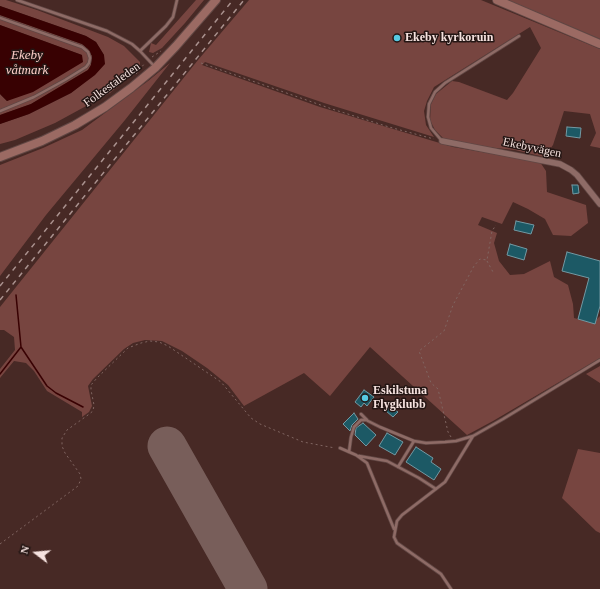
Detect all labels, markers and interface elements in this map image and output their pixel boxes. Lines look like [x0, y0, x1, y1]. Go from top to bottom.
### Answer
place label: Ekeby kyrkoruin [405, 31, 493, 45]
marker: Ekeby kyrkoruin [392, 33, 402, 43]
water label: Ekeby våtmark [6, 48, 48, 79]
street label: Folkestaleden [81, 60, 143, 110]
street label: Ekebyvägen [501, 135, 563, 161]
place label: Eskilstuna Flygklubb [373, 384, 427, 412]
marker: Eskilstuna Flygklubb [360, 393, 370, 403]
north arrow [16, 533, 56, 573]
text: N [18, 544, 31, 555]

